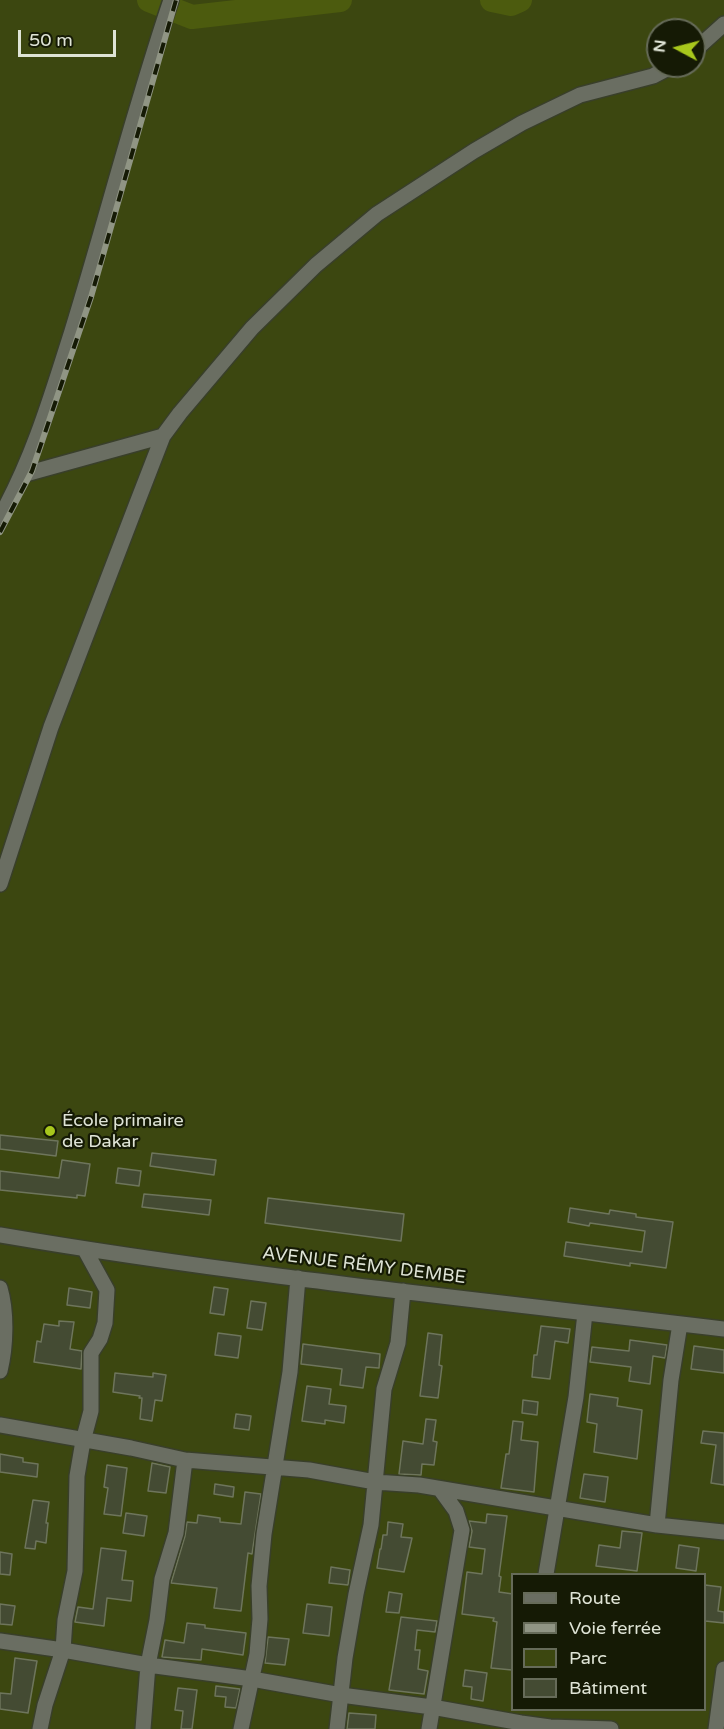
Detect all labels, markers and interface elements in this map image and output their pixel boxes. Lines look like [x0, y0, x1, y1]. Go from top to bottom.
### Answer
scale bar [21, 18, 118, 56]
north arrow [646, 18, 706, 78]
text: 50 m [29, 29, 73, 51]
text: N [649, 38, 671, 54]
place label: École primaire de Dakar [62, 1110, 184, 1152]
marker: École primaire de Dakar [43, 1124, 57, 1138]
street label: AVENUE RÉMY DEMBE [261, 1243, 467, 1289]
legend [511, 1573, 706, 1711]
text: Route [569, 1587, 621, 1609]
text: Voie ferrée [569, 1617, 661, 1639]
text: Parc [569, 1647, 607, 1669]
text: Bâtiment [569, 1677, 647, 1699]

